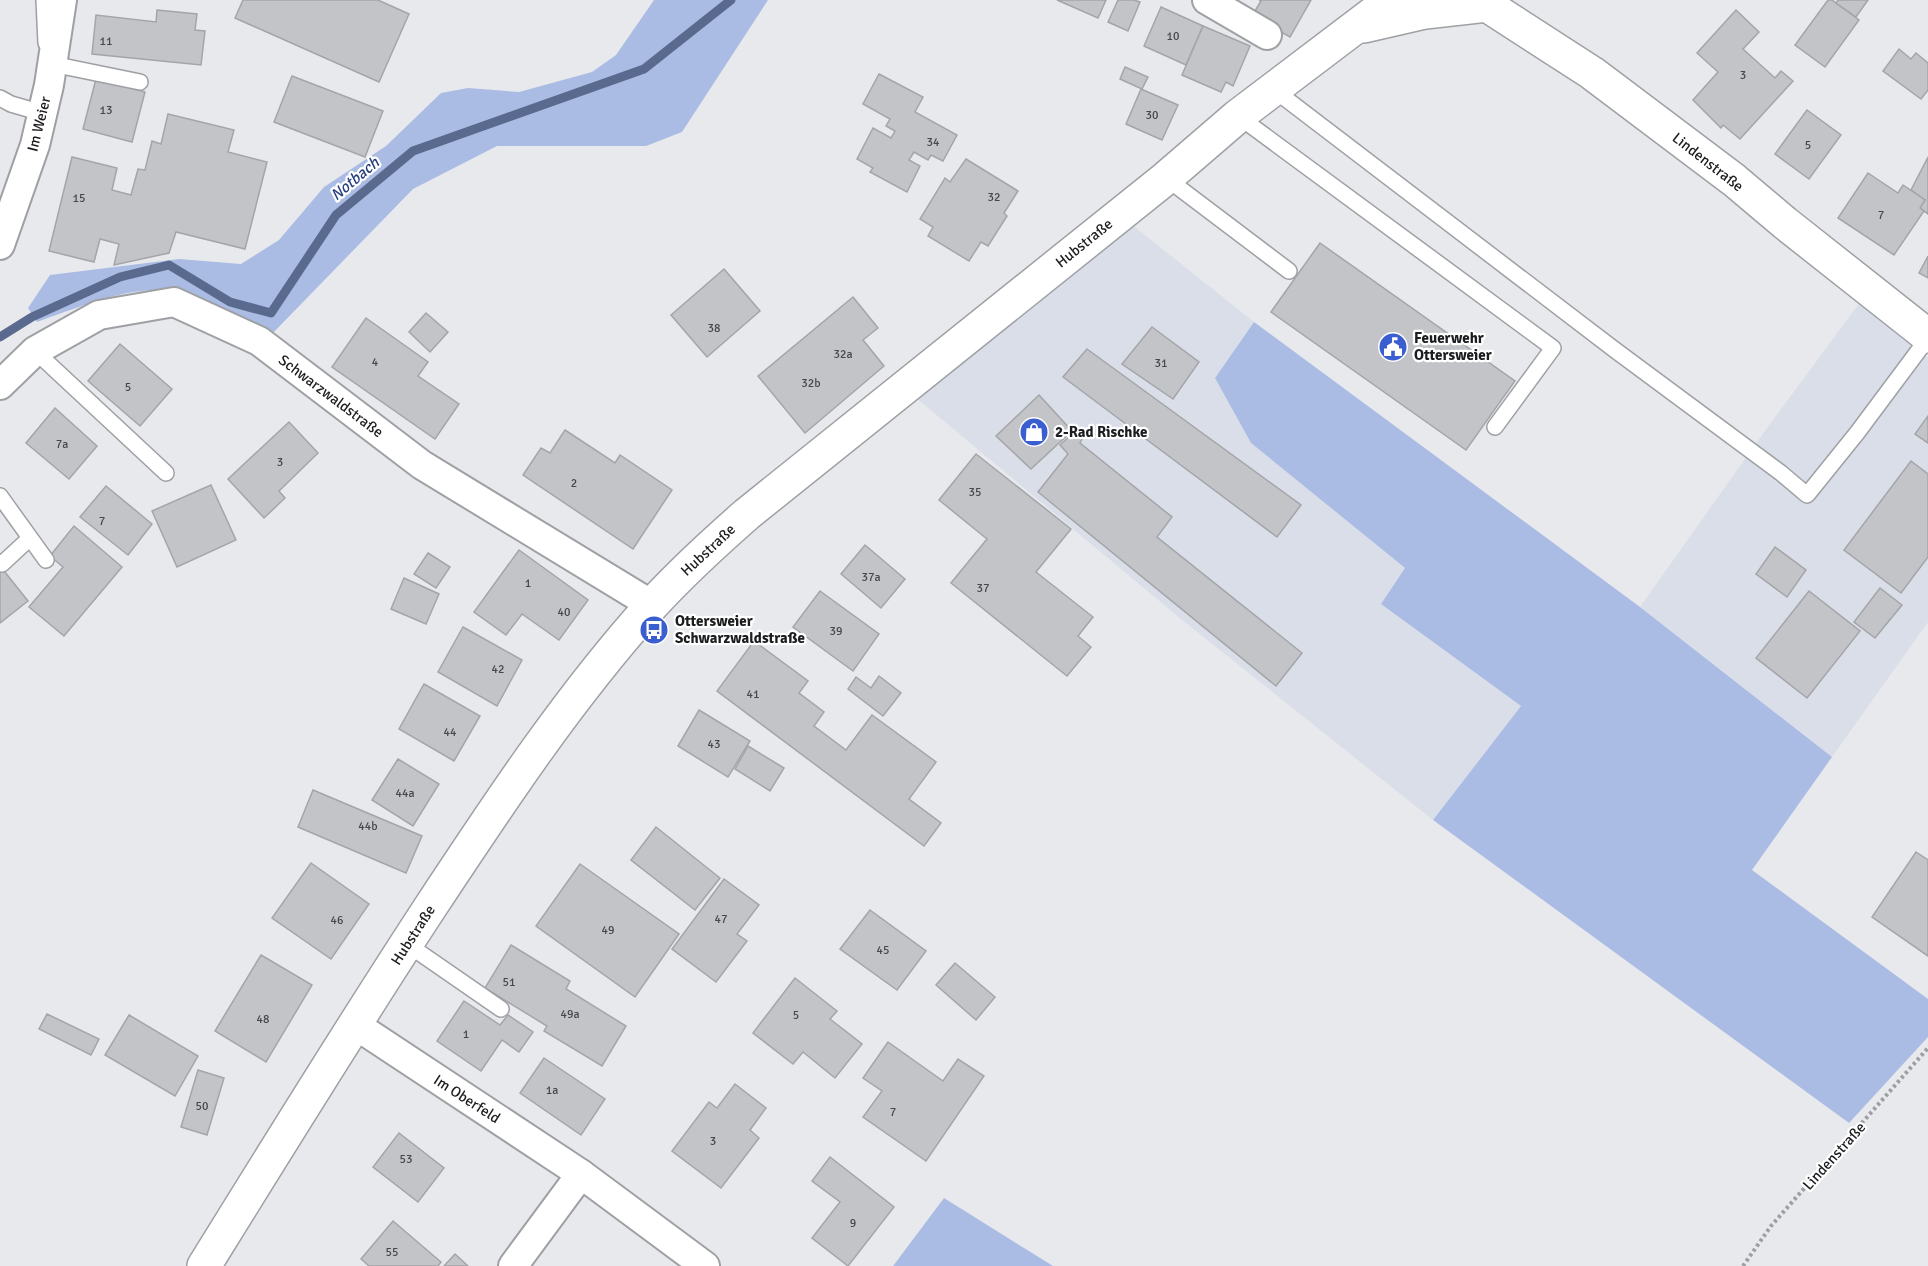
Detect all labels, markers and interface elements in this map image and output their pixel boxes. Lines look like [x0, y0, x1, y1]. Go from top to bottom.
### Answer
house number: 10 [1167, 29, 1179, 44]
house number: 11 [100, 34, 112, 49]
house number: 3 [1740, 68, 1746, 83]
street label: Im Weier [23, 94, 55, 154]
house number: 13 [100, 103, 112, 118]
house number: 30 [1146, 108, 1158, 123]
street label: Lindenstraße [1669, 129, 1747, 195]
house number: 34 [927, 135, 940, 150]
house number: 5 [1805, 138, 1811, 153]
water label: Notbach [327, 152, 384, 205]
house number: 32 [988, 190, 1000, 205]
house number: 15 [73, 191, 85, 206]
house number: 7 [1878, 208, 1884, 223]
street label: Hubstraße [1052, 215, 1116, 271]
house number: 38 [708, 321, 720, 336]
place label: Feuerwehr Ottersweier [1414, 329, 1492, 364]
public building icon: Feuerwehr Ottersweier [1377, 331, 1409, 363]
house number: 32a [833, 347, 853, 362]
street label: Schwarzwaldstraße [275, 351, 387, 441]
house number: 4 [372, 355, 379, 370]
house number: 31 [1155, 356, 1167, 371]
house number: 32b [801, 376, 821, 391]
house number: 5 [125, 380, 131, 395]
shop icon: 2-Rad Rischke [1018, 416, 1050, 448]
place label: 2-Rad Rischke [1055, 423, 1148, 441]
house number: 7a [56, 437, 68, 452]
house number: 3 [277, 455, 283, 470]
house number: 2 [571, 476, 577, 491]
house number: 35 [969, 485, 981, 500]
house number: 7 [99, 514, 105, 529]
street label: Hubstraße [677, 520, 739, 580]
house number: 37a [861, 570, 881, 585]
house number: 1 [525, 576, 531, 591]
house number: 37 [977, 581, 989, 596]
house number: 40 [558, 605, 570, 620]
place label: Ottersweier Schwarzwaldstraße [675, 612, 805, 647]
bus stop icon: Ottersweier Schwarzwaldstraße [638, 614, 670, 646]
house number: 39 [830, 624, 842, 639]
house number: 42 [492, 662, 504, 677]
house number: 41 [747, 687, 759, 702]
house number: 44 [444, 725, 457, 740]
house number: 43 [708, 737, 720, 752]
house number: 44a [395, 786, 415, 801]
house number: 44b [358, 819, 378, 834]
street label: Hubstraße [387, 902, 439, 968]
house number: 47 [715, 912, 727, 927]
house number: 46 [331, 913, 343, 928]
house number: 49 [602, 923, 614, 938]
house number: 45 [877, 943, 889, 958]
house number: 51 [503, 975, 515, 990]
house number: 49a [560, 1007, 580, 1022]
house number: 5 [793, 1008, 799, 1023]
house number: 48 [257, 1012, 269, 1027]
house number: 1 [463, 1027, 469, 1042]
street label: Im Oberfeld [430, 1071, 504, 1127]
house number: 1a [546, 1083, 558, 1098]
house number: 50 [196, 1099, 208, 1114]
house number: 7 [890, 1105, 896, 1120]
street label: Lindenstraße [1799, 1118, 1869, 1194]
house number: 3 [710, 1134, 716, 1149]
house number: 53 [400, 1152, 412, 1167]
house number: 9 [850, 1216, 856, 1231]
house number: 55 [386, 1245, 398, 1260]

